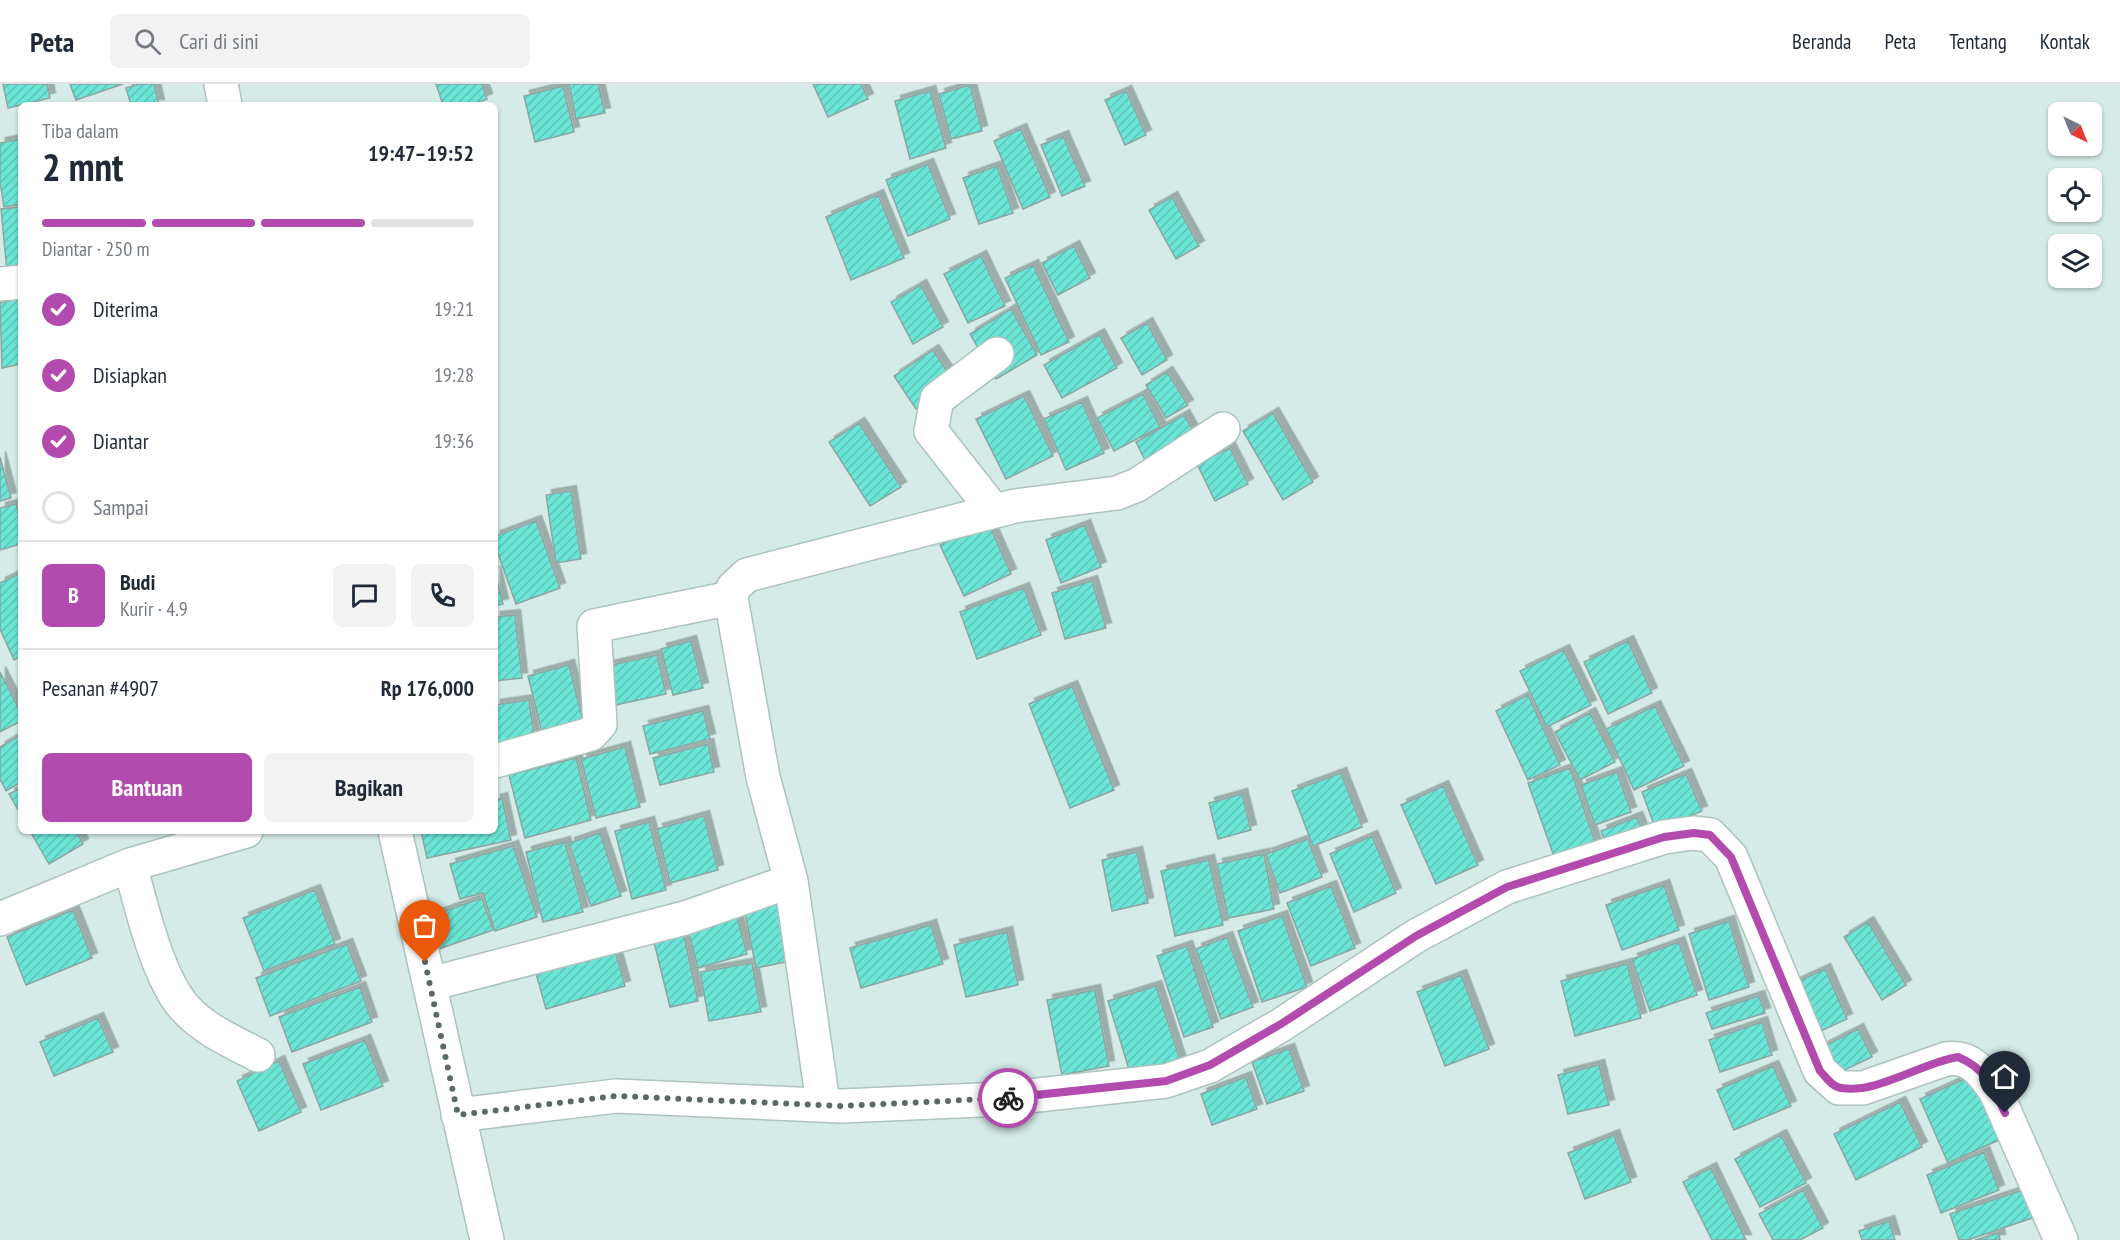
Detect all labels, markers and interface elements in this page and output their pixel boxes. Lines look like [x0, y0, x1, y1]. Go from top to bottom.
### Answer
search box [110, 14, 530, 68]
text: Peta [30, 23, 74, 60]
icon: search [131, 25, 164, 58]
text: Cari di sini [179, 27, 259, 55]
text: Beranda [1792, 28, 1852, 55]
text: Peta [1885, 28, 1916, 55]
text: Tentang [1949, 28, 2007, 55]
text: Kontak [2040, 28, 2090, 55]
north arrow [2048, 102, 2102, 156]
map controls [2048, 102, 2102, 288]
text: Tiba dalam [42, 118, 119, 144]
text: 19:47–19:52 [368, 139, 474, 167]
text: 2 mnt [42, 141, 123, 192]
button: locate [2048, 168, 2102, 222]
button: layers [2048, 234, 2102, 288]
text: Diantar · 250 m [42, 236, 150, 262]
icon: check [42, 293, 75, 326]
text: Diterima [93, 295, 158, 323]
text: 19:21 [434, 296, 474, 322]
icon: check [42, 359, 75, 392]
text: Disiapkan [93, 361, 167, 389]
text: 19:28 [434, 362, 474, 388]
icon: check [42, 425, 75, 458]
text: Diantar [93, 427, 149, 455]
text: 19:36 [434, 428, 474, 454]
text: Sampai [93, 493, 149, 521]
button: chat [333, 564, 396, 627]
button: phone [411, 564, 474, 627]
text: Budi [120, 568, 155, 596]
text: B [68, 581, 79, 609]
text: Kurir · 4.9 [120, 596, 188, 622]
text: Pesanan #4907 [42, 674, 159, 702]
text: Rp 176,000 [381, 674, 474, 702]
button: Bantuan [42, 753, 252, 822]
button: Bagikan [264, 753, 474, 822]
pin [399, 900, 450, 962]
icon: bag [408, 909, 441, 942]
pin [1979, 1051, 2030, 1113]
icon: home [1988, 1060, 2021, 1093]
courier [978, 1068, 1038, 1128]
icon: bike [992, 1082, 1025, 1115]

